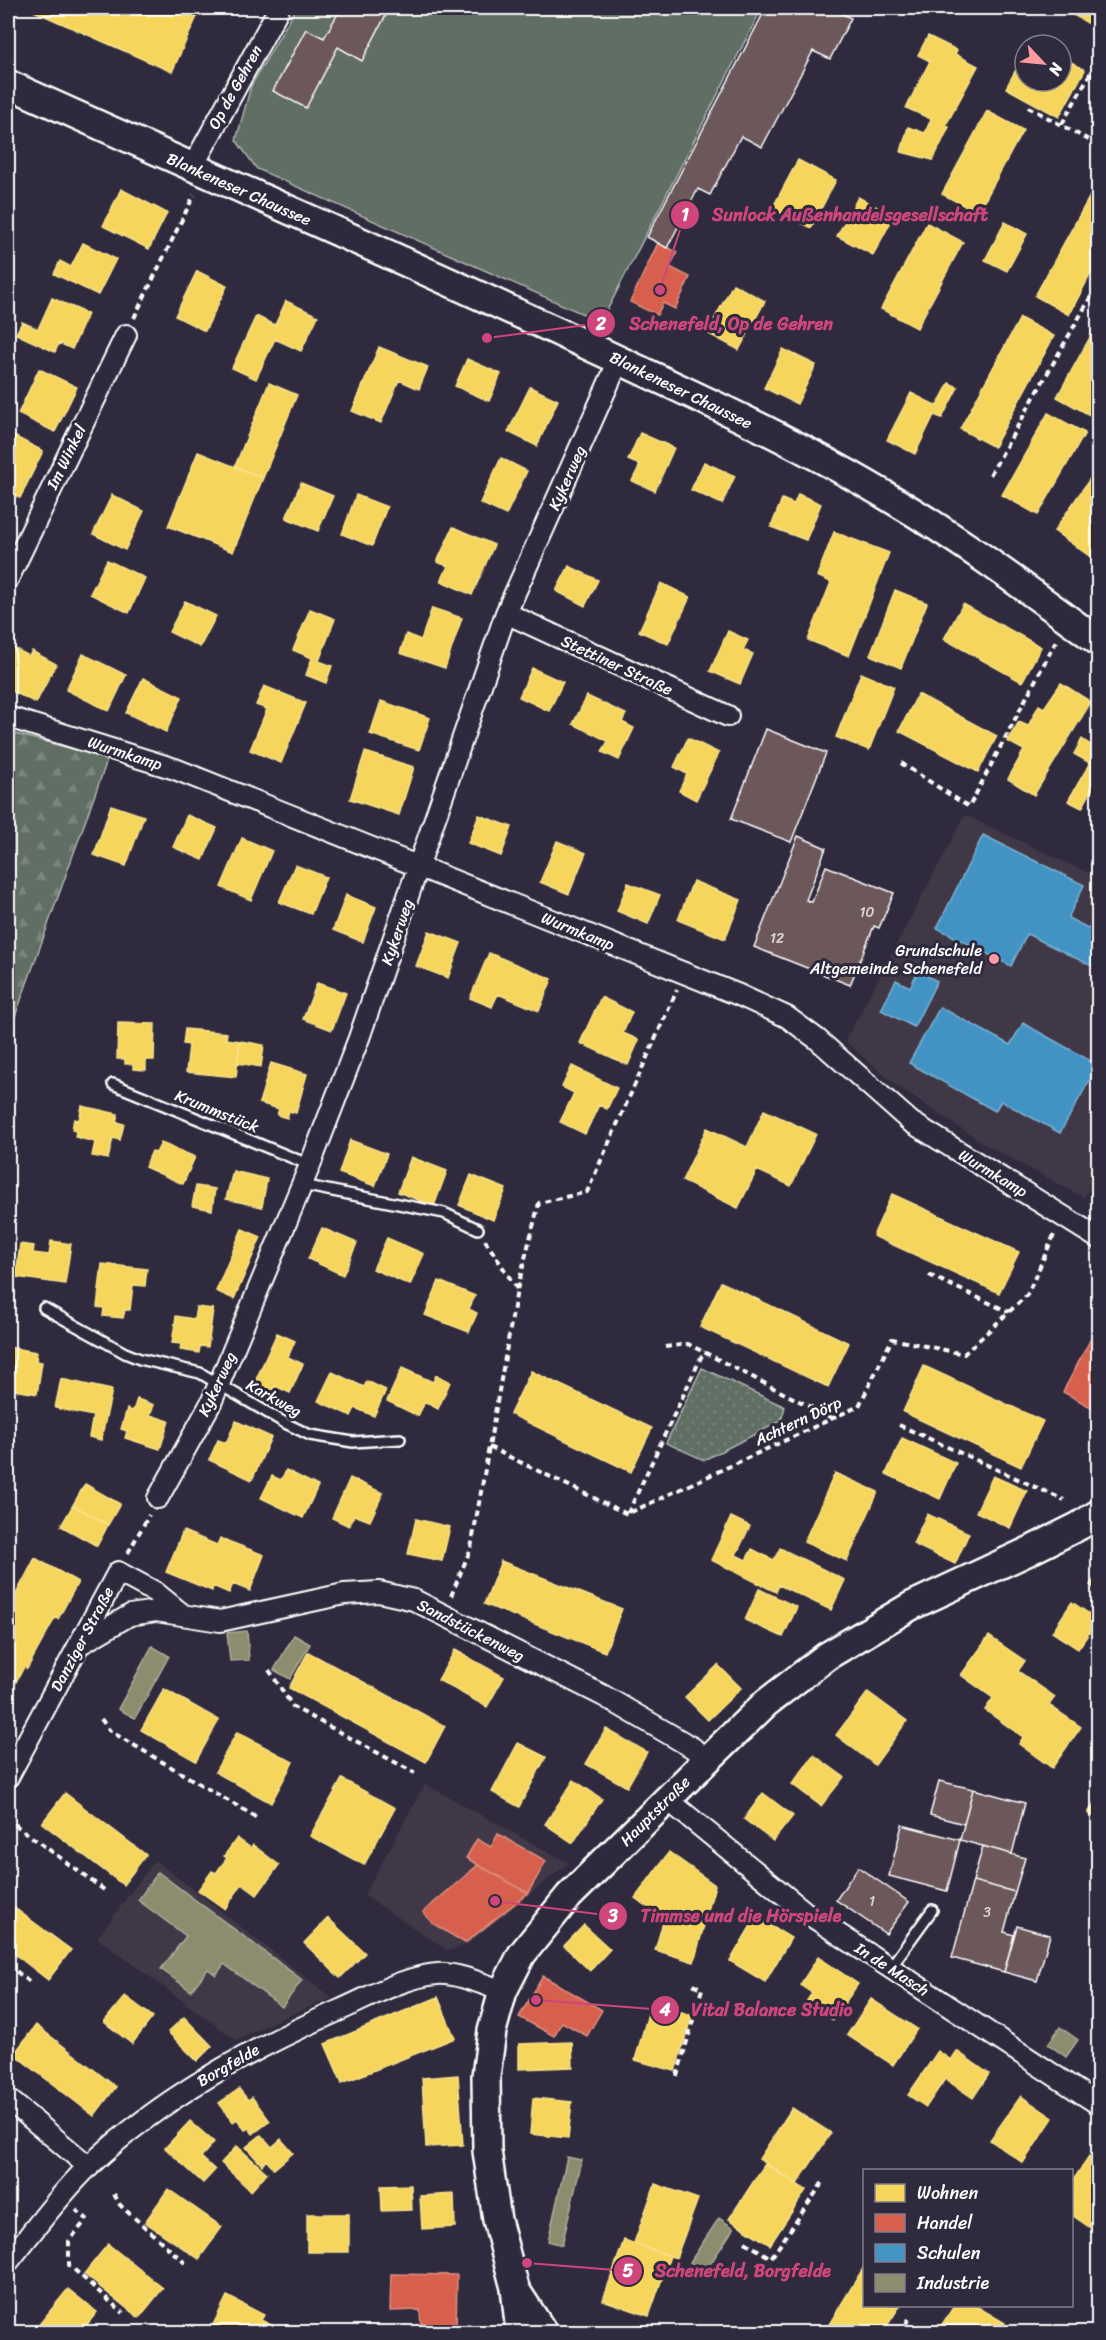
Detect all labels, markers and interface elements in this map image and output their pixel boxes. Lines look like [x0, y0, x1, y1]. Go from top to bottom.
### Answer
north arrow [1013, 33, 1073, 93]
street label: Op de Gehren [200, 39, 270, 135]
text: N [1040, 57, 1072, 82]
street label: Blankeneser Chaussee [162, 144, 316, 234]
callout: Sunlock Außenhandelsgesellschaft [670, 197, 1001, 233]
text: 1 [681, 199, 689, 231]
text: Sunlock Außenhandelsgesellschaft [711, 199, 989, 231]
callout: Schenefeld, Op de Gehren [586, 305, 845, 341]
text: 2 [595, 308, 607, 340]
text: Schenefeld, Op de Gehren [628, 308, 833, 340]
street label: Blankeneser Chaussee [605, 343, 757, 437]
street label: Im Winkel [37, 419, 94, 495]
street label: Kykerweg [540, 441, 594, 515]
street label: Stettiner Straße [556, 626, 678, 704]
street label: Wurmkamp [84, 727, 167, 779]
street label: Kykerweg [372, 895, 422, 969]
house number: 10 [860, 900, 875, 925]
street label: Wurmkamp [537, 903, 620, 959]
house number: 12 [770, 926, 784, 951]
place label: Grundschule Altgemeinde Schenefeld [809, 936, 984, 983]
marker: Grundschule Altgemeinde Schenefeld [987, 952, 1001, 966]
street label: Krummstück [170, 1081, 264, 1141]
street label: Wurmkamp [953, 1141, 1034, 1206]
street label: Kykerweg [189, 1347, 245, 1421]
street label: Karkweg [241, 1371, 307, 1425]
street label: Achtern Dörp [749, 1388, 847, 1454]
street label: Danziger Straße [42, 1581, 122, 1697]
street label: Sandstückenweg [412, 1590, 530, 1670]
street label: Hauptstraße [613, 1769, 697, 1853]
house number: 1 [869, 1889, 875, 1914]
callout: Timmse und die Hörspiele [598, 1898, 853, 1934]
text: 3 [607, 1900, 618, 1932]
text: Timmse und die Hörspiele [641, 1900, 842, 1932]
house number: 3 [983, 1900, 991, 1925]
street label: In de Masch [848, 1933, 935, 2004]
callout: Vital Balance Studio [650, 1992, 865, 2028]
text: 4 [658, 1994, 671, 2026]
text: Vital Balance Studio [691, 1994, 854, 2026]
street label: Borgfelde [191, 2035, 265, 2095]
legend [863, 2169, 1073, 2307]
text: Wohnen [917, 2177, 978, 2209]
text: Handel [917, 2207, 973, 2239]
text: Schulen [917, 2237, 981, 2269]
callout: Schenefeld, Borgfelde [613, 2253, 843, 2289]
text: 5 [623, 2255, 634, 2287]
text: Schenefeld, Borgfelde [654, 2255, 831, 2287]
text: Industrie [916, 2267, 990, 2299]

